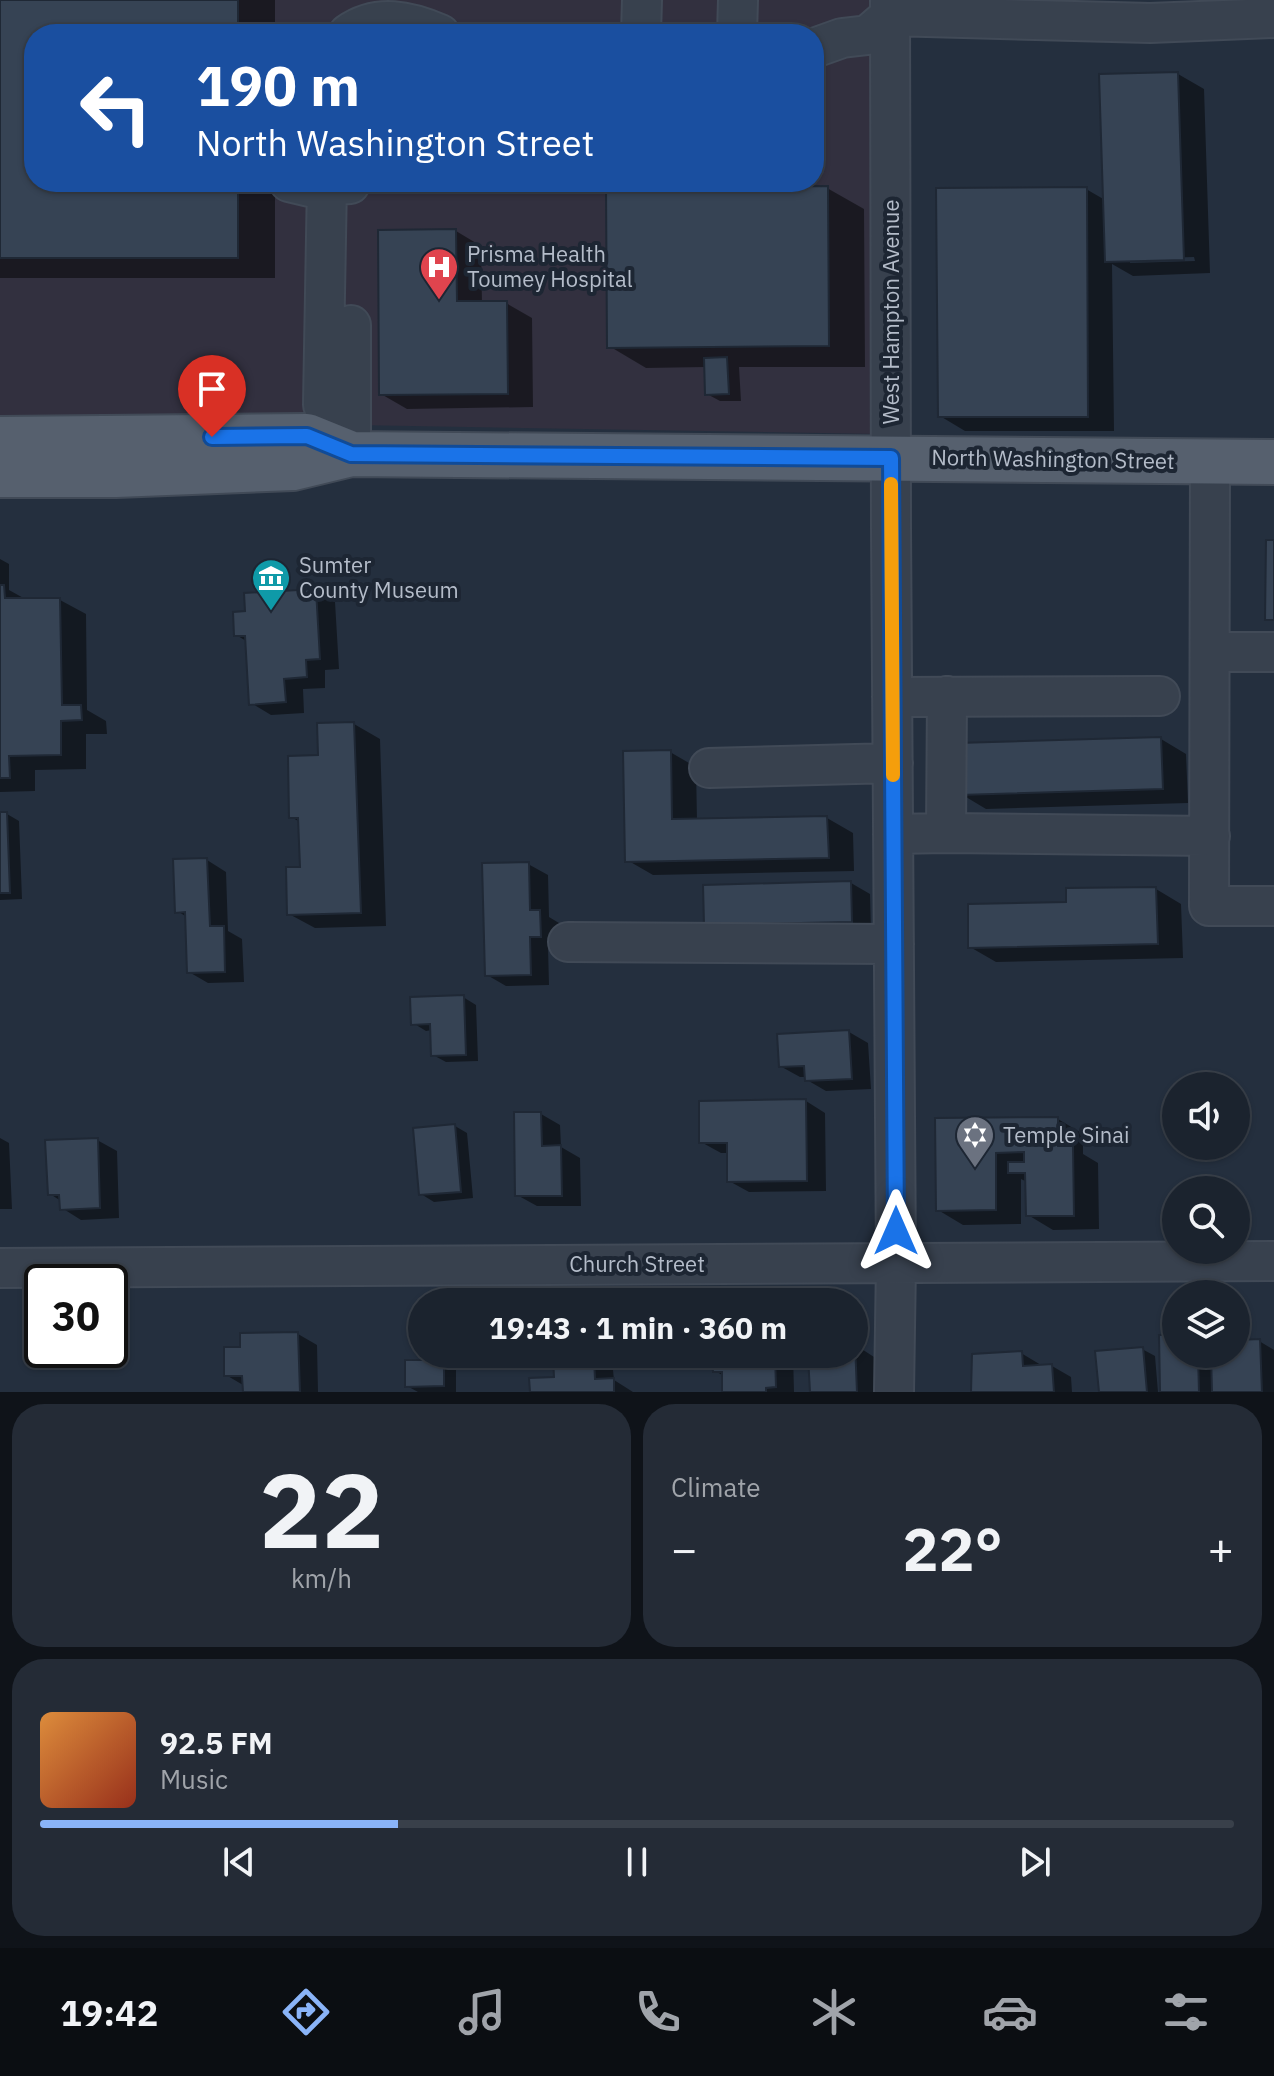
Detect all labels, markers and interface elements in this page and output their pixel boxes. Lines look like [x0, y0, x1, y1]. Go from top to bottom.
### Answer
text: 190 m [196, 49, 360, 121]
icon: left [64, 56, 168, 160]
text: North Washington Street [196, 119, 594, 166]
street label: West Hampton Avenue [876, 199, 905, 425]
place label: Prisma Health Toumey Hospital [467, 239, 633, 293]
hospital icon: Prisma Health Toumey Hospital [418, 246, 460, 301]
pin [178, 355, 246, 437]
icon: arrive [190, 367, 234, 411]
street label: North Washington Street [931, 442, 1175, 475]
place label: Sumter County Museum [299, 550, 459, 604]
museum icon: Sumter County Museum [250, 557, 292, 612]
map controls [1162, 1072, 1250, 1368]
button: sound [1162, 1072, 1250, 1160]
synagogue icon: Temple Sinai [954, 1114, 996, 1169]
place label: Temple Sinai [1003, 1120, 1129, 1149]
button: search [1162, 1176, 1250, 1264]
position arrow [854, 1189, 938, 1273]
street label: Church Street [569, 1249, 705, 1278]
speed limit sign: 30 [24, 1264, 128, 1368]
button: layers [1162, 1280, 1250, 1368]
text: 19:43 · 1 min · 360 m [489, 1308, 787, 1347]
text: 22 [259, 1441, 384, 1577]
text: Climate [671, 1470, 761, 1504]
text: 22° [902, 1509, 1003, 1588]
text: − [671, 1520, 697, 1577]
text: + [1208, 1520, 1234, 1577]
text: km/h [291, 1561, 352, 1595]
text: 92.5 FM [160, 1723, 273, 1762]
text: Music [160, 1762, 228, 1796]
icon: previous [217, 1840, 261, 1884]
icon: pause [615, 1840, 659, 1884]
icon: next [1013, 1840, 1057, 1884]
icon: directions [278, 1984, 334, 2040]
icon: music [454, 1984, 510, 2040]
icon: phone [630, 1984, 686, 2040]
icon: climate [806, 1984, 862, 2040]
icon: car [982, 1984, 1038, 2040]
icon: filters [1158, 1984, 1214, 2040]
text: 19:42 [60, 1989, 158, 2036]

